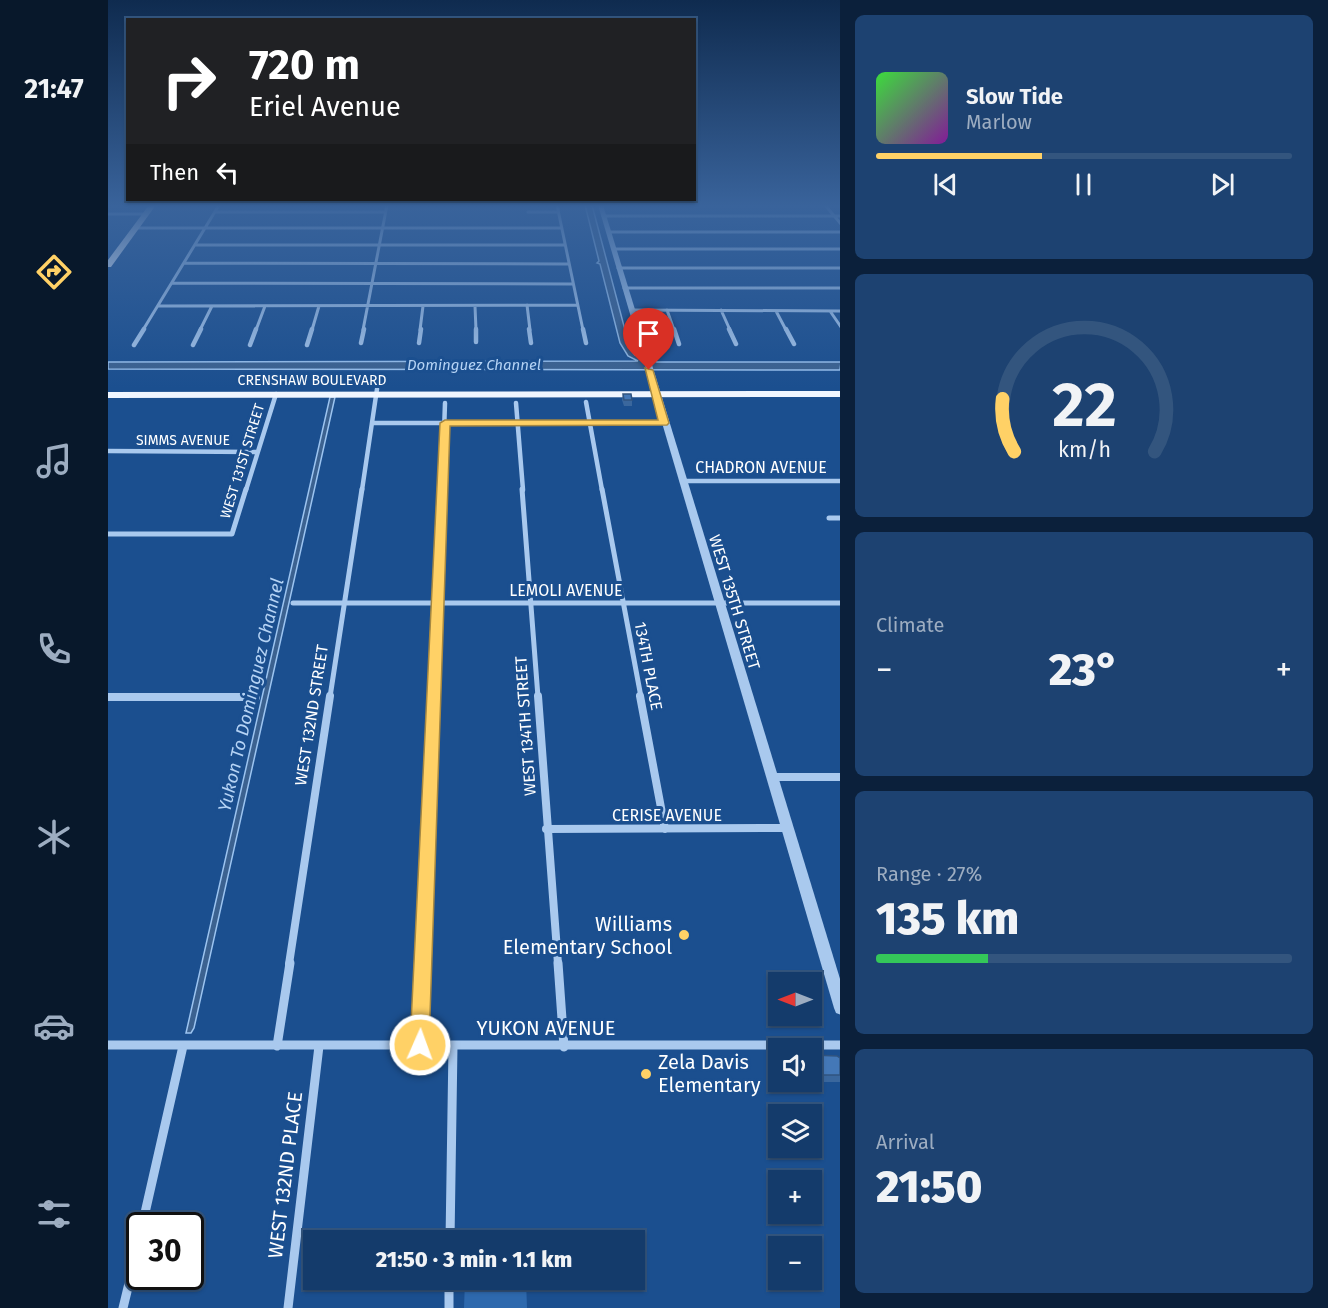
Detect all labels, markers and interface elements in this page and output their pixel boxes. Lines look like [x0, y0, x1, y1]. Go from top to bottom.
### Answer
text: 720 m [249, 40, 360, 90]
icon: right [150, 42, 228, 120]
text: 21:47 [24, 73, 84, 105]
text: Slow Tide [966, 83, 1063, 110]
text: Eriel Avenue [249, 91, 401, 123]
text: Marlow [966, 110, 1032, 134]
icon: left [211, 156, 244, 189]
text: Then [150, 159, 199, 186]
icon: previous [929, 168, 962, 201]
icon: pause [1067, 168, 1100, 201]
icon: next [1206, 168, 1239, 201]
icon: directions [33, 251, 75, 293]
pin [623, 308, 674, 370]
icon: arrive [632, 317, 665, 350]
water label: Dominguez Channel [407, 356, 541, 374]
text: 22 [1052, 369, 1116, 444]
street label: CRENSHAW BOULEVARD [238, 372, 386, 389]
street label: WEST 131ST STREET [217, 401, 268, 521]
street label: SIMMS AVENUE [136, 432, 230, 449]
text: km/h [1057, 438, 1111, 464]
icon: music [33, 440, 75, 482]
street label: CHADRON AVENUE [695, 458, 827, 477]
street label: WEST 135TH STREET [705, 532, 764, 673]
water label: Yukon To Dominguez Channel [213, 576, 289, 814]
street label: LEMOLI AVENUE [509, 581, 623, 600]
text: Climate [876, 613, 944, 637]
street label: 134TH PLACE [631, 620, 666, 712]
icon: phone [33, 628, 75, 670]
street label: WEST 132ND STREET [291, 643, 332, 787]
text: 23° [1049, 643, 1119, 697]
text: − [876, 650, 893, 690]
text: + [1276, 650, 1292, 690]
street label: WEST 134TH STREET [511, 655, 540, 797]
street label: CERISE AVENUE [612, 806, 722, 825]
icon: climate [33, 816, 75, 858]
text: Range · 27% [876, 862, 982, 886]
text: 135 km [876, 892, 1019, 946]
place label: Williams Elementary School [503, 912, 672, 959]
marker: Williams Elementary School [677, 928, 691, 942]
north arrow [768, 972, 822, 1026]
map controls [768, 972, 822, 1290]
icon: car [33, 1005, 75, 1047]
position arrow [388, 1013, 452, 1077]
street label: YUKON AVENUE [476, 1016, 616, 1040]
button: sound [768, 1038, 822, 1092]
place label: Zela Davis Elementary [658, 1050, 761, 1097]
marker: Zela Davis Elementary [639, 1067, 653, 1081]
street label: WEST 132ND PLACE [263, 1090, 307, 1260]
button: layers [768, 1104, 822, 1158]
text: Arrival [876, 1130, 935, 1154]
text: 21:50 [876, 1160, 982, 1214]
button: + [768, 1170, 822, 1224]
icon: filters [33, 1193, 75, 1235]
speed limit sign: 30 [126, 1212, 204, 1290]
button: − [768, 1236, 822, 1290]
text: 21:50 · 3 min · 1.1 km [376, 1246, 572, 1273]

